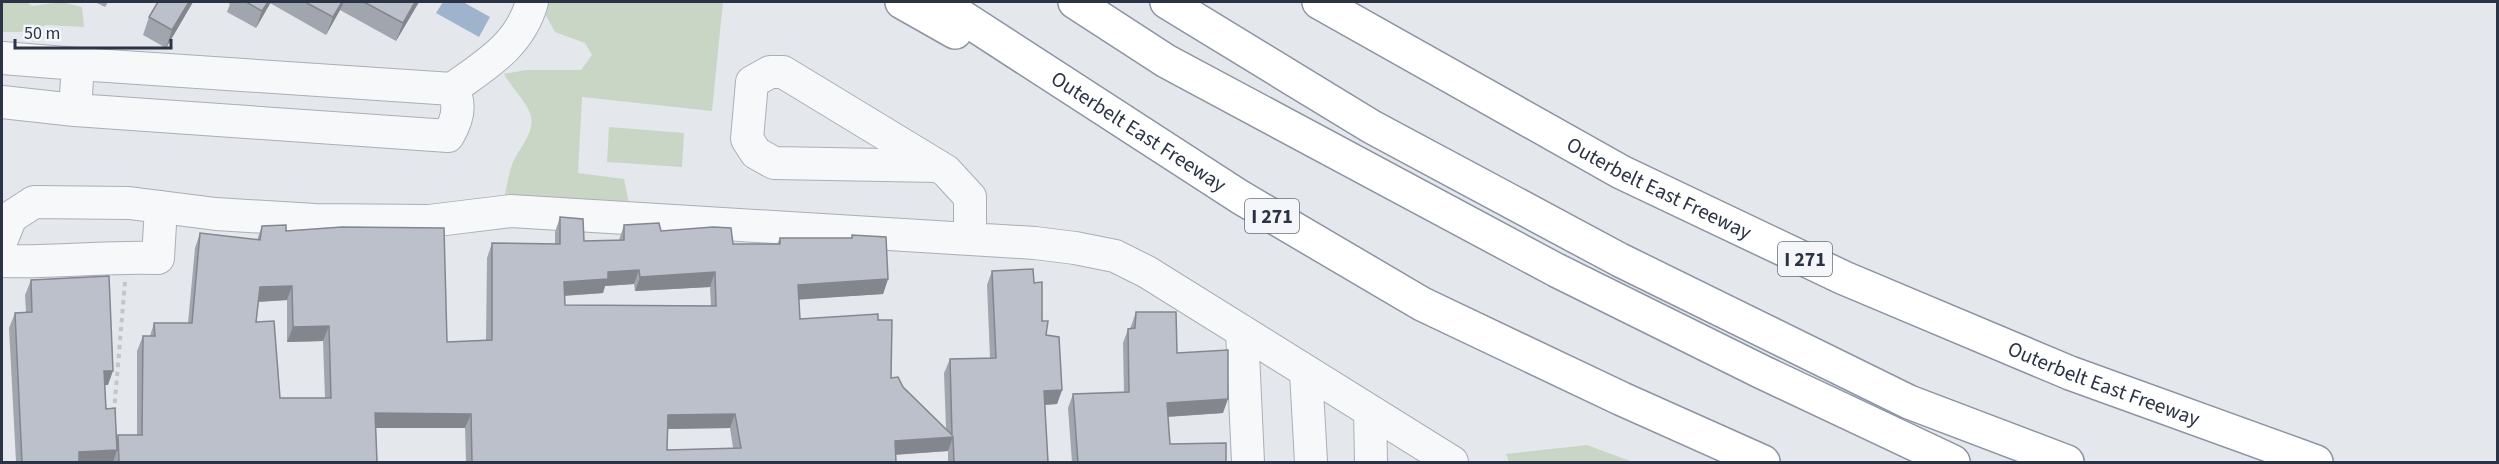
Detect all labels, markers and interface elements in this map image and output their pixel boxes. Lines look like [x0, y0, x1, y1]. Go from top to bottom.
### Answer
scale bar [15, 12, 171, 50]
text: 50 m [24, 21, 60, 46]
street label: Outerbelt East Freeway [1045, 64, 1232, 199]
street label: Outerbelt East Freeway [1561, 129, 1757, 247]
road number: I 271 [1245, 199, 1299, 233]
road number: I 271 [1778, 242, 1832, 276]
street label: Outerbelt East Freeway [2003, 333, 2204, 434]

